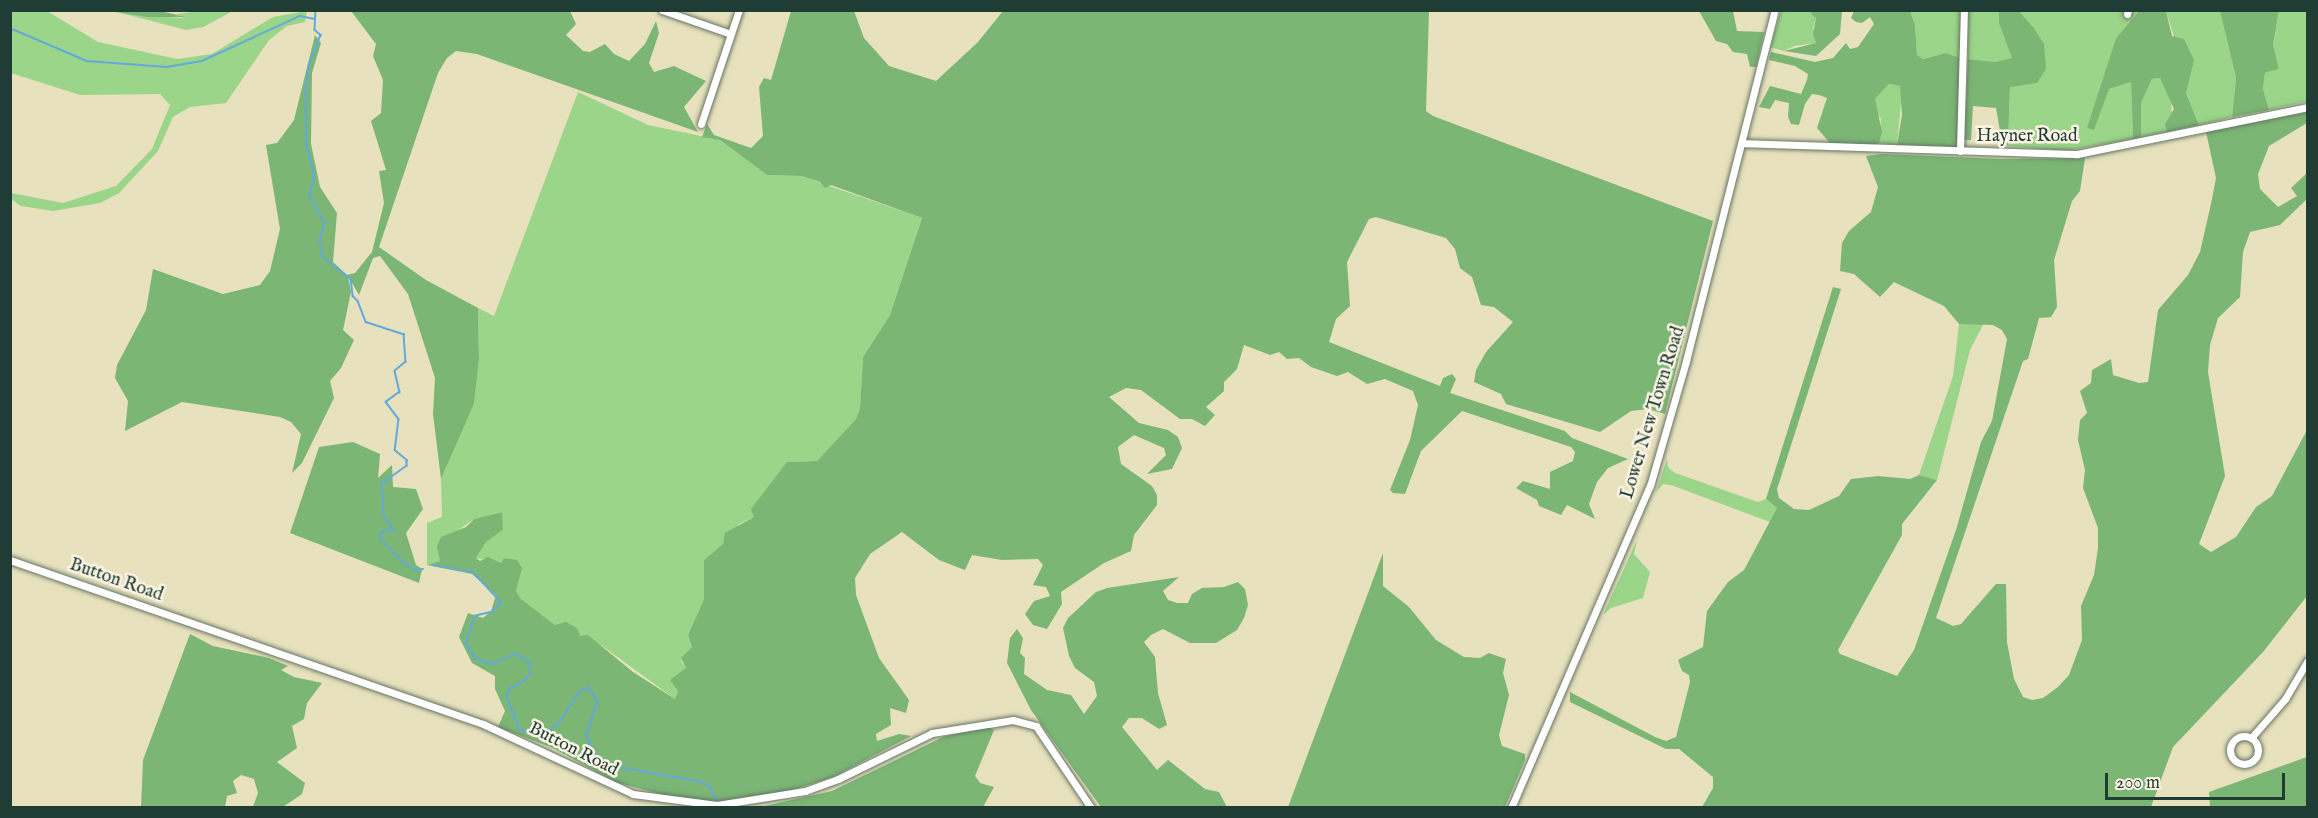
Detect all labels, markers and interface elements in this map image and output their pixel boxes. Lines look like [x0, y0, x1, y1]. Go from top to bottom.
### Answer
street label: Hayner Road [1977, 126, 2077, 148]
street label: Lower New Town Road [1617, 324, 1691, 502]
street label: Button Road [66, 555, 166, 607]
street label: Button Road [525, 718, 621, 782]
scale bar [2108, 761, 2288, 799]
text: 200 m [2116, 772, 2160, 795]

